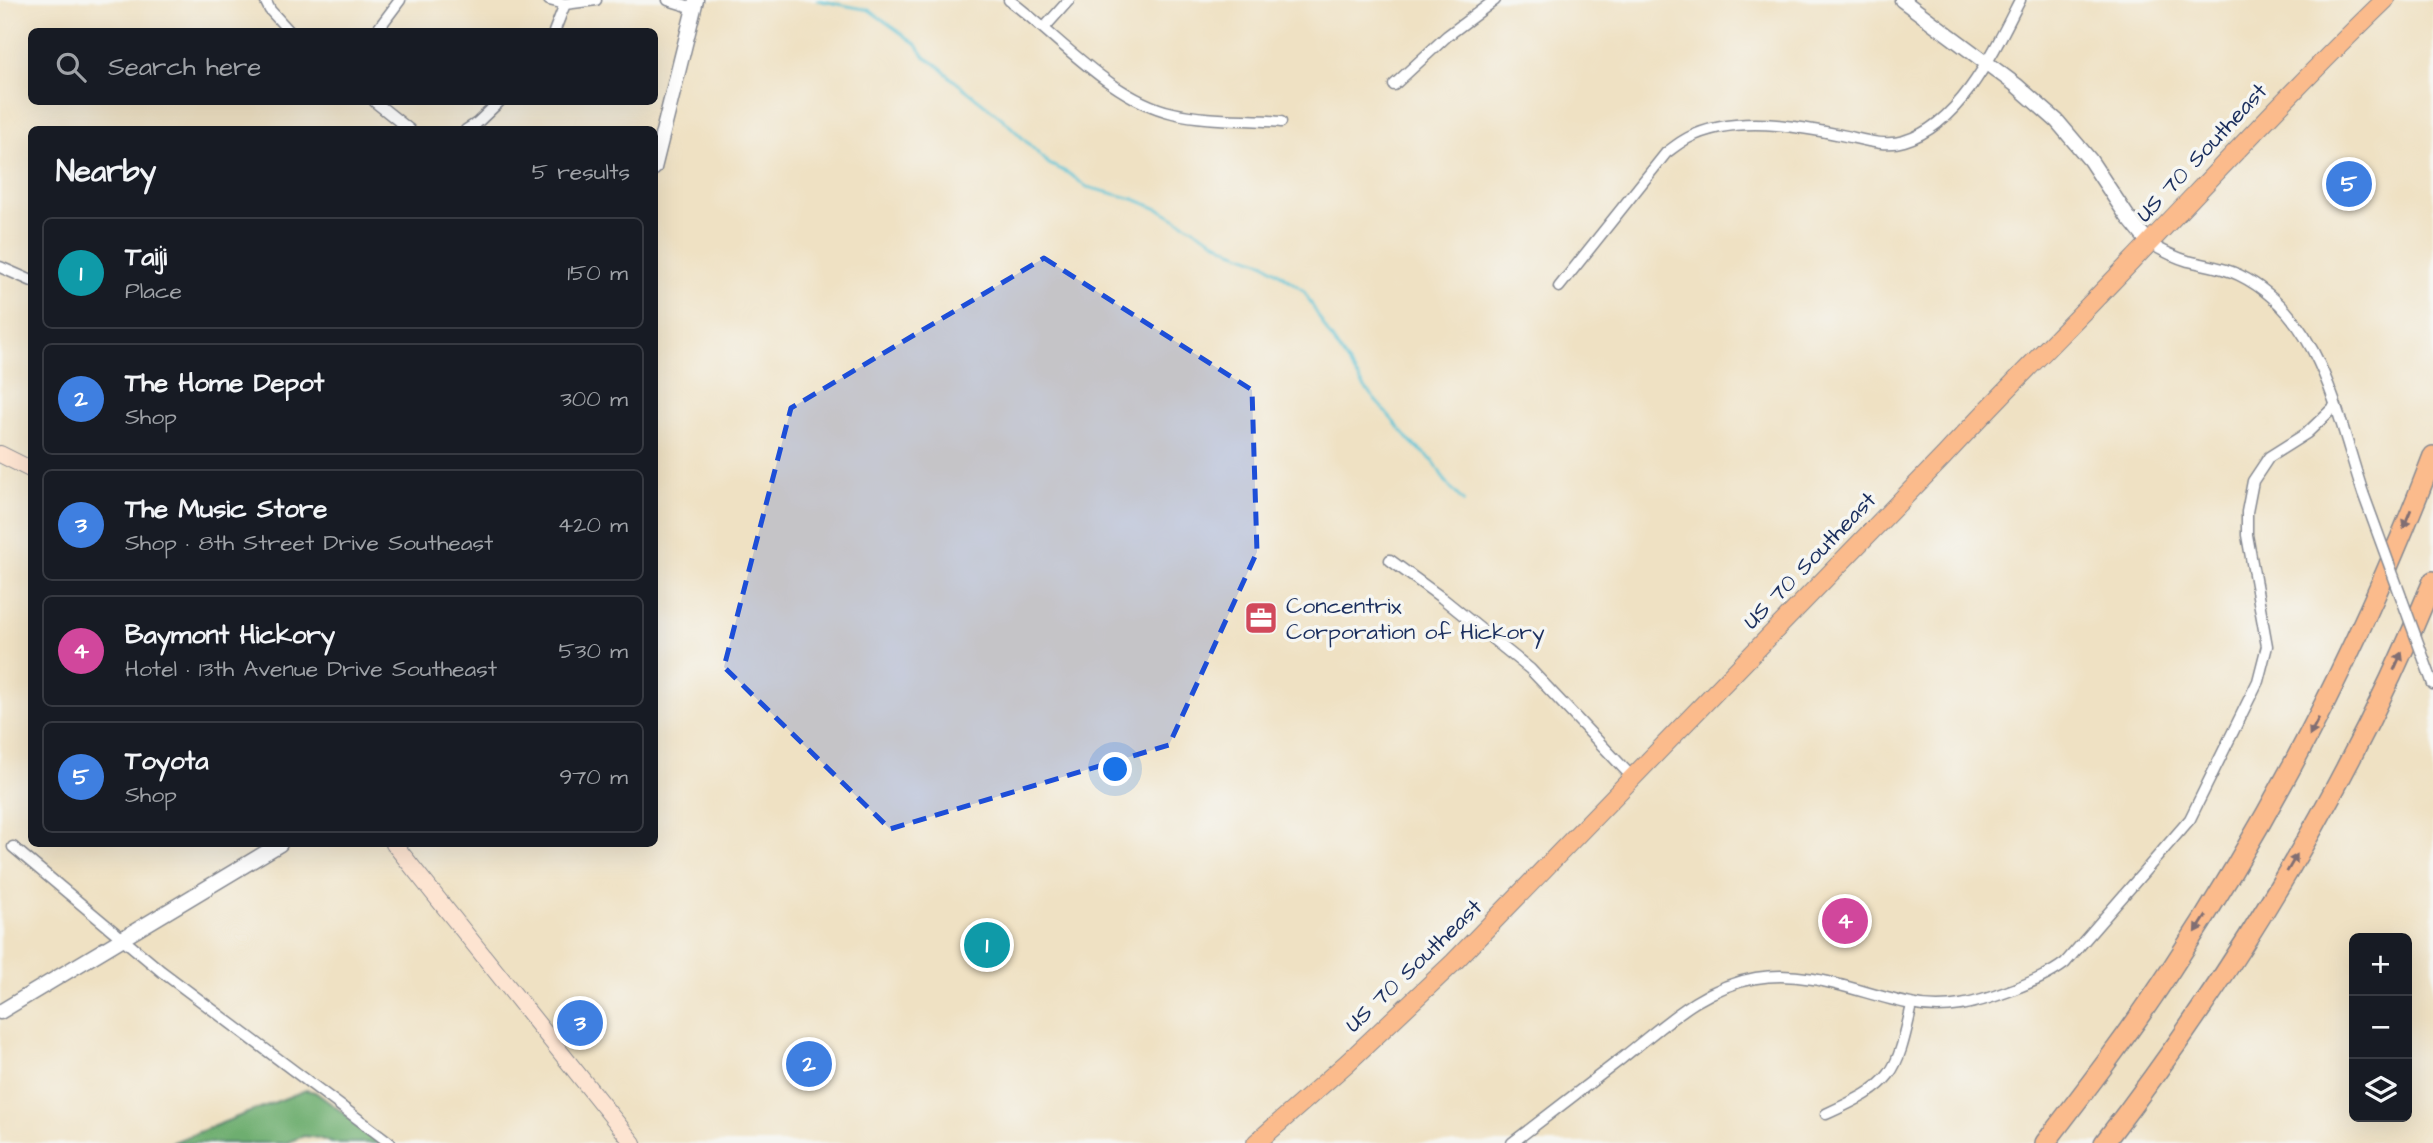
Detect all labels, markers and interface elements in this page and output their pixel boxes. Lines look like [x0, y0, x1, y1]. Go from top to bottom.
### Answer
search box [28, 28, 658, 105]
icon: search [52, 48, 90, 86]
text: Search here [108, 49, 261, 85]
street label: US 70 Southeast [2129, 75, 2275, 229]
text: Nearby [56, 151, 156, 193]
text: 5 results [532, 156, 630, 188]
pin: 5 [2326, 158, 2372, 210]
text: Taiji [125, 239, 167, 275]
text: 1 [80, 257, 82, 289]
text: 150 m [567, 257, 628, 289]
text: Place [125, 275, 182, 307]
text: The Home Depot [125, 365, 324, 401]
text: 2 [74, 383, 88, 415]
text: 300 m [560, 383, 628, 415]
text: Shop [125, 401, 177, 433]
street label: US 70 Southeast [1736, 484, 1884, 636]
text: The Music Store [125, 491, 327, 527]
text: 3 [75, 509, 87, 541]
text: 420 m [558, 509, 628, 541]
one-way arrow [2402, 509, 2413, 530]
text: Shop · 8th Street Drive Southeast [125, 527, 493, 559]
place label: Concentrix Corporation of Hickory [1286, 590, 1545, 649]
office icon: Concentrix Corporation of Hickory [1242, 599, 1280, 637]
text: Baymont Hickory [125, 617, 335, 653]
text: 4 [73, 635, 89, 667]
text: 530 m [558, 635, 628, 667]
one-way arrow [2392, 651, 2404, 671]
text: Hotel · 13th Avenue Drive Southeast [125, 653, 497, 685]
one-way arrow [2308, 717, 2319, 737]
text: Toyota [125, 743, 208, 779]
your location [1098, 752, 1132, 786]
text: 5 [73, 761, 89, 793]
text: 970 m [559, 761, 628, 793]
text: Shop [125, 779, 177, 811]
one-way arrow [2286, 853, 2299, 872]
street label: US 70 Southeast [1338, 891, 1490, 1040]
pin: 4 [1822, 895, 1868, 947]
one-way arrow [2194, 914, 2207, 934]
pin: 1 [964, 919, 1010, 971]
map controls [2349, 933, 2412, 1122]
button: + [2349, 933, 2412, 996]
button: − [2349, 996, 2412, 1059]
pin: 3 [557, 997, 603, 1049]
pin: 2 [786, 1038, 832, 1090]
button: layers [2349, 1059, 2412, 1122]

